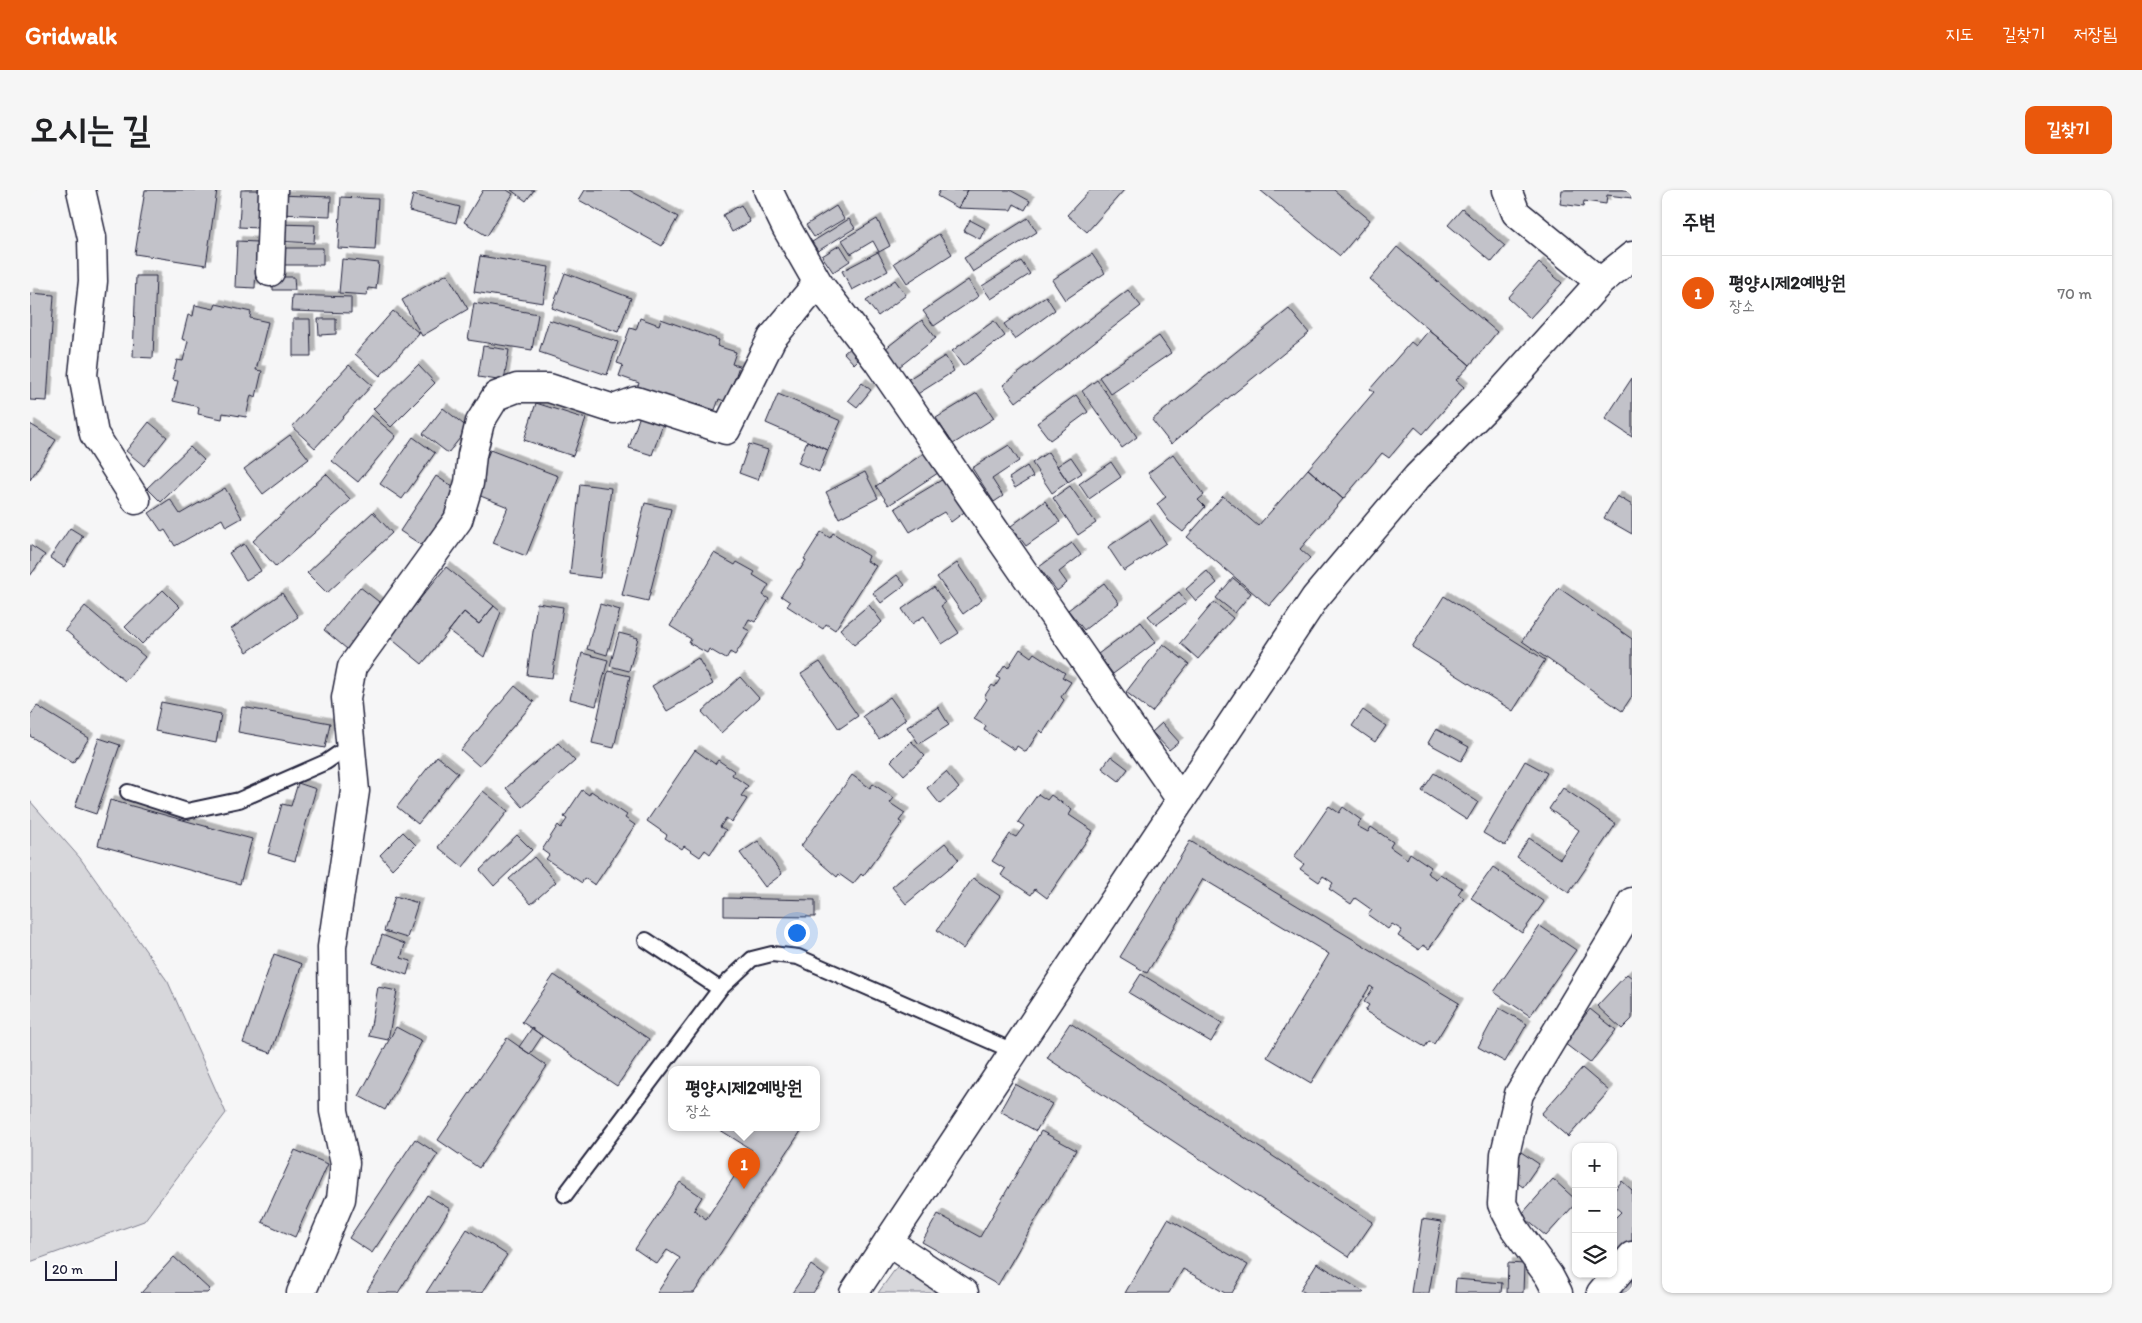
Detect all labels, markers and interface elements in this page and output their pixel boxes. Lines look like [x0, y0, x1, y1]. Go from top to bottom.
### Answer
text: Gridwalk [25, 21, 117, 50]
text: 지도 [1945, 23, 1974, 45]
text: 길찾기 [2002, 23, 2046, 45]
text: 저장됨 [2074, 23, 2117, 45]
button: 길찾기 [2025, 106, 2112, 154]
text: 오시는 길 [30, 108, 151, 150]
text: 주변 [1682, 209, 1716, 234]
text: 평양시제2예방원 [1729, 271, 1846, 294]
text: 1 [1694, 284, 1702, 303]
text: 70 m [2057, 284, 2092, 303]
text: 장소 [1729, 296, 1755, 315]
your location [784, 920, 810, 946]
popup [668, 1066, 820, 1131]
text: 평양시제2예방원 [685, 1076, 803, 1099]
text: 장소 [685, 1101, 711, 1120]
map controls [1572, 1143, 1617, 1278]
button: + [1572, 1143, 1617, 1188]
pin: 1 [728, 1148, 760, 1189]
button: − [1572, 1188, 1617, 1233]
button: layers [1572, 1233, 1617, 1278]
scale bar [45, 1258, 118, 1281]
text: 20 m [52, 1261, 83, 1278]

